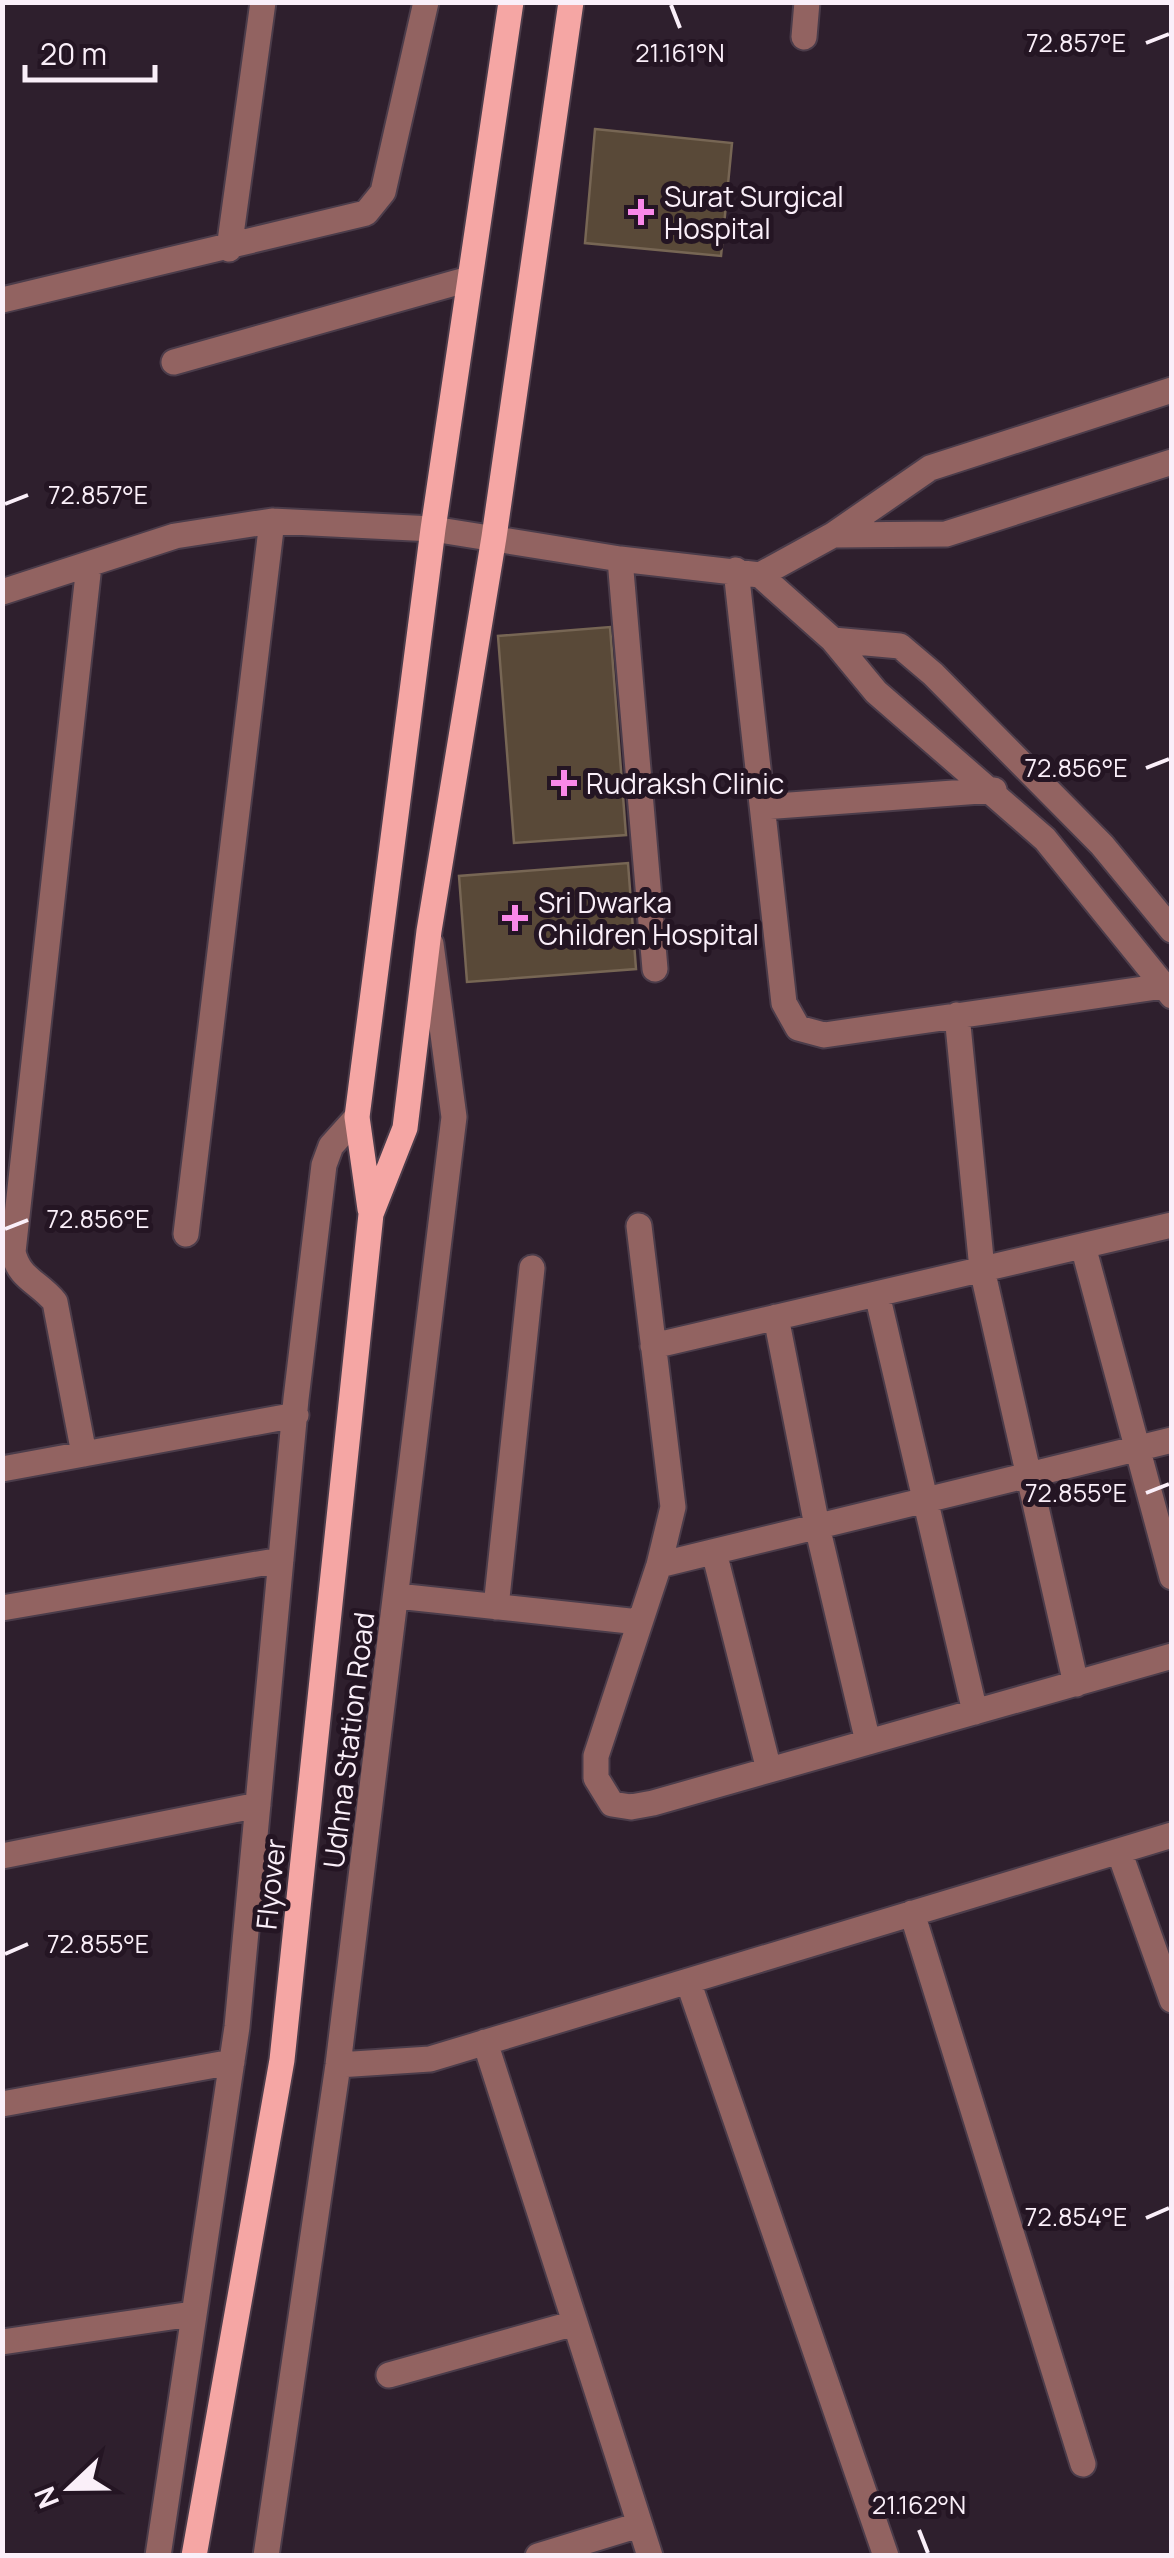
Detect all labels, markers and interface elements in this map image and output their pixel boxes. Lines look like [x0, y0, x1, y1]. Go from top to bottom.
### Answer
scale bar [25, 20, 155, 82]
text: 72.857°E [1026, 25, 1126, 60]
text: 20 m [40, 33, 107, 74]
text: 21.161°N [635, 35, 725, 70]
place label: Surat Surgical Hospital [664, 177, 844, 247]
marker: Surat Surgical Hospital [628, 199, 654, 225]
text: 72.857°E [48, 477, 148, 512]
text: 72.856°E [1024, 750, 1128, 785]
place label: Rudraksh Clinic [586, 764, 784, 802]
marker: Rudraksh Clinic [551, 770, 577, 796]
place label: Sri Dwarka Children Hospital [538, 883, 759, 953]
marker: Sri Dwarka Children Hospital [502, 905, 528, 931]
text: 72.856°E [46, 1201, 150, 1236]
text: 72.855°E [1025, 1475, 1127, 1510]
street label: Udhna Station Road [313, 1610, 383, 1870]
street label: Flyover [246, 1837, 294, 1931]
text: 72.855°E [47, 1926, 149, 1961]
text: 72.854°E [1025, 2199, 1127, 2234]
north arrow [20, 2438, 120, 2538]
text: N [25, 2481, 67, 2514]
text: 21.162°N [872, 2487, 966, 2522]

